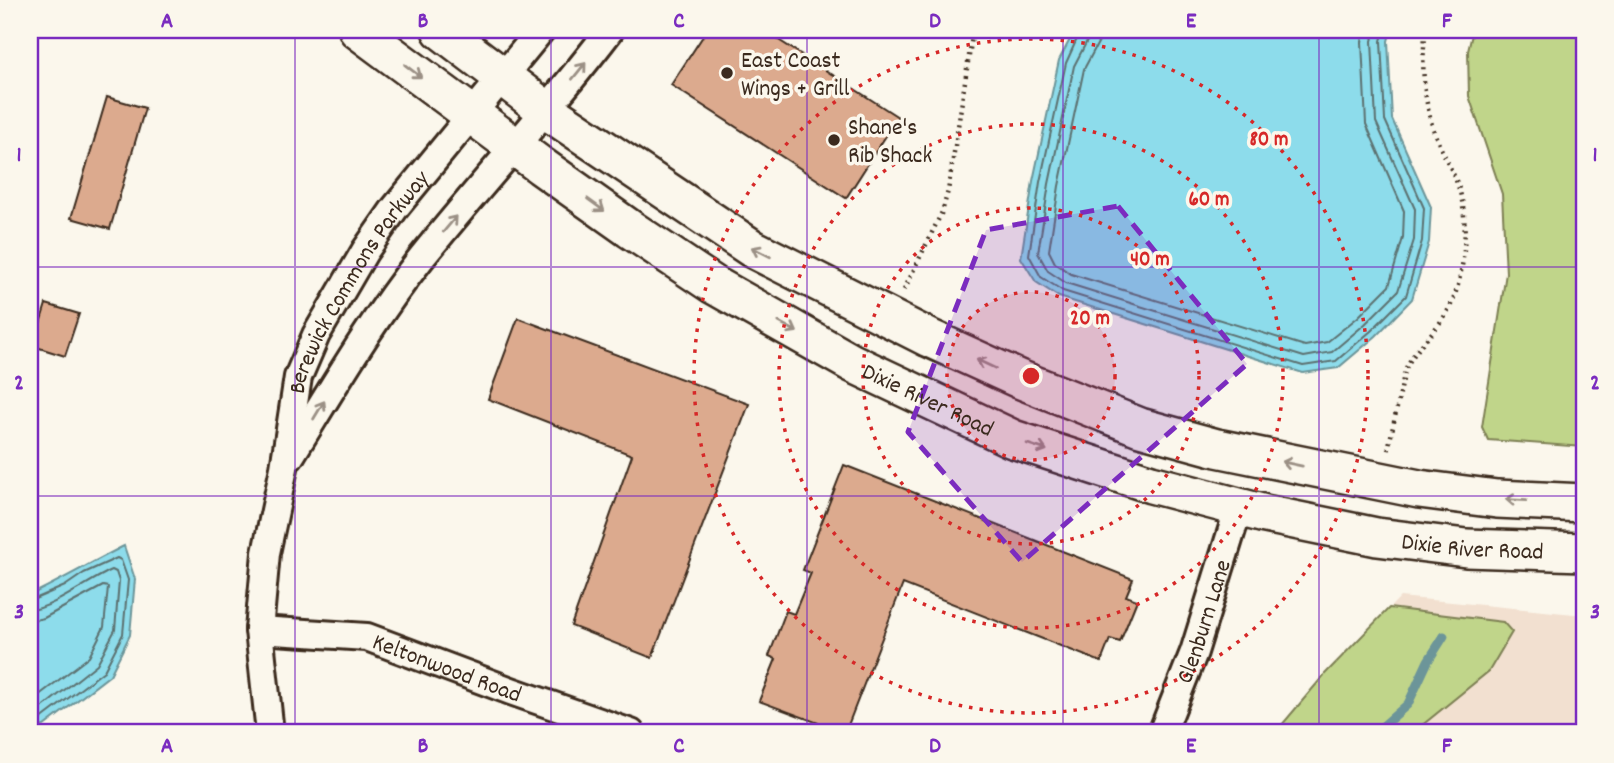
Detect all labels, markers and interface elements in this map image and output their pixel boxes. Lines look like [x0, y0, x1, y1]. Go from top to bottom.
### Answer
text: A [161, 6, 173, 39]
text: B [418, 6, 429, 39]
text: C [673, 6, 685, 39]
text: D [929, 6, 941, 39]
text: E [1186, 6, 1197, 39]
text: F [1442, 6, 1453, 39]
place label: East Coast Wings + Grill [741, 45, 850, 107]
one-way arrow [571, 62, 586, 80]
one-way arrow [403, 63, 422, 78]
marker: East Coast Wings + Grill [719, 65, 735, 81]
place label: Shane's Rib Shack [848, 112, 932, 174]
text: 80 m [1249, 126, 1289, 156]
marker: Shane's Rib Shack [826, 132, 842, 148]
text: 1 [16, 140, 22, 173]
text: 1 [1592, 140, 1598, 173]
street label: Berewick Commons Parkway [282, 163, 440, 396]
text: 60 m [1189, 186, 1229, 216]
one-way arrow [586, 198, 605, 212]
one-way arrow [442, 215, 458, 233]
one-way arrow [751, 245, 772, 259]
text: 40 m [1130, 246, 1170, 276]
text: 20 m [1070, 305, 1110, 335]
one-way arrow [778, 320, 798, 334]
street label: Dixie River Road [856, 356, 999, 447]
one-way arrow [976, 357, 997, 370]
centre of rings [1019, 364, 1043, 388]
text: 2 [14, 368, 24, 401]
text: 2 [1590, 368, 1600, 401]
one-way arrow [313, 400, 327, 420]
one-way arrow [1026, 442, 1048, 454]
one-way arrow [1281, 457, 1304, 470]
one-way arrow [1505, 493, 1528, 506]
street label: Dixie River Road [1399, 526, 1544, 571]
street label: Glenburn Lane [1169, 556, 1242, 689]
text: 3 [14, 597, 24, 630]
text: 3 [1590, 597, 1600, 630]
street label: Keltonwood Road [367, 627, 525, 713]
text: A [161, 731, 173, 763]
text: B [418, 731, 429, 763]
text: C [673, 731, 685, 763]
text: D [929, 731, 941, 763]
text: E [1186, 731, 1197, 763]
text: F [1442, 731, 1453, 763]

